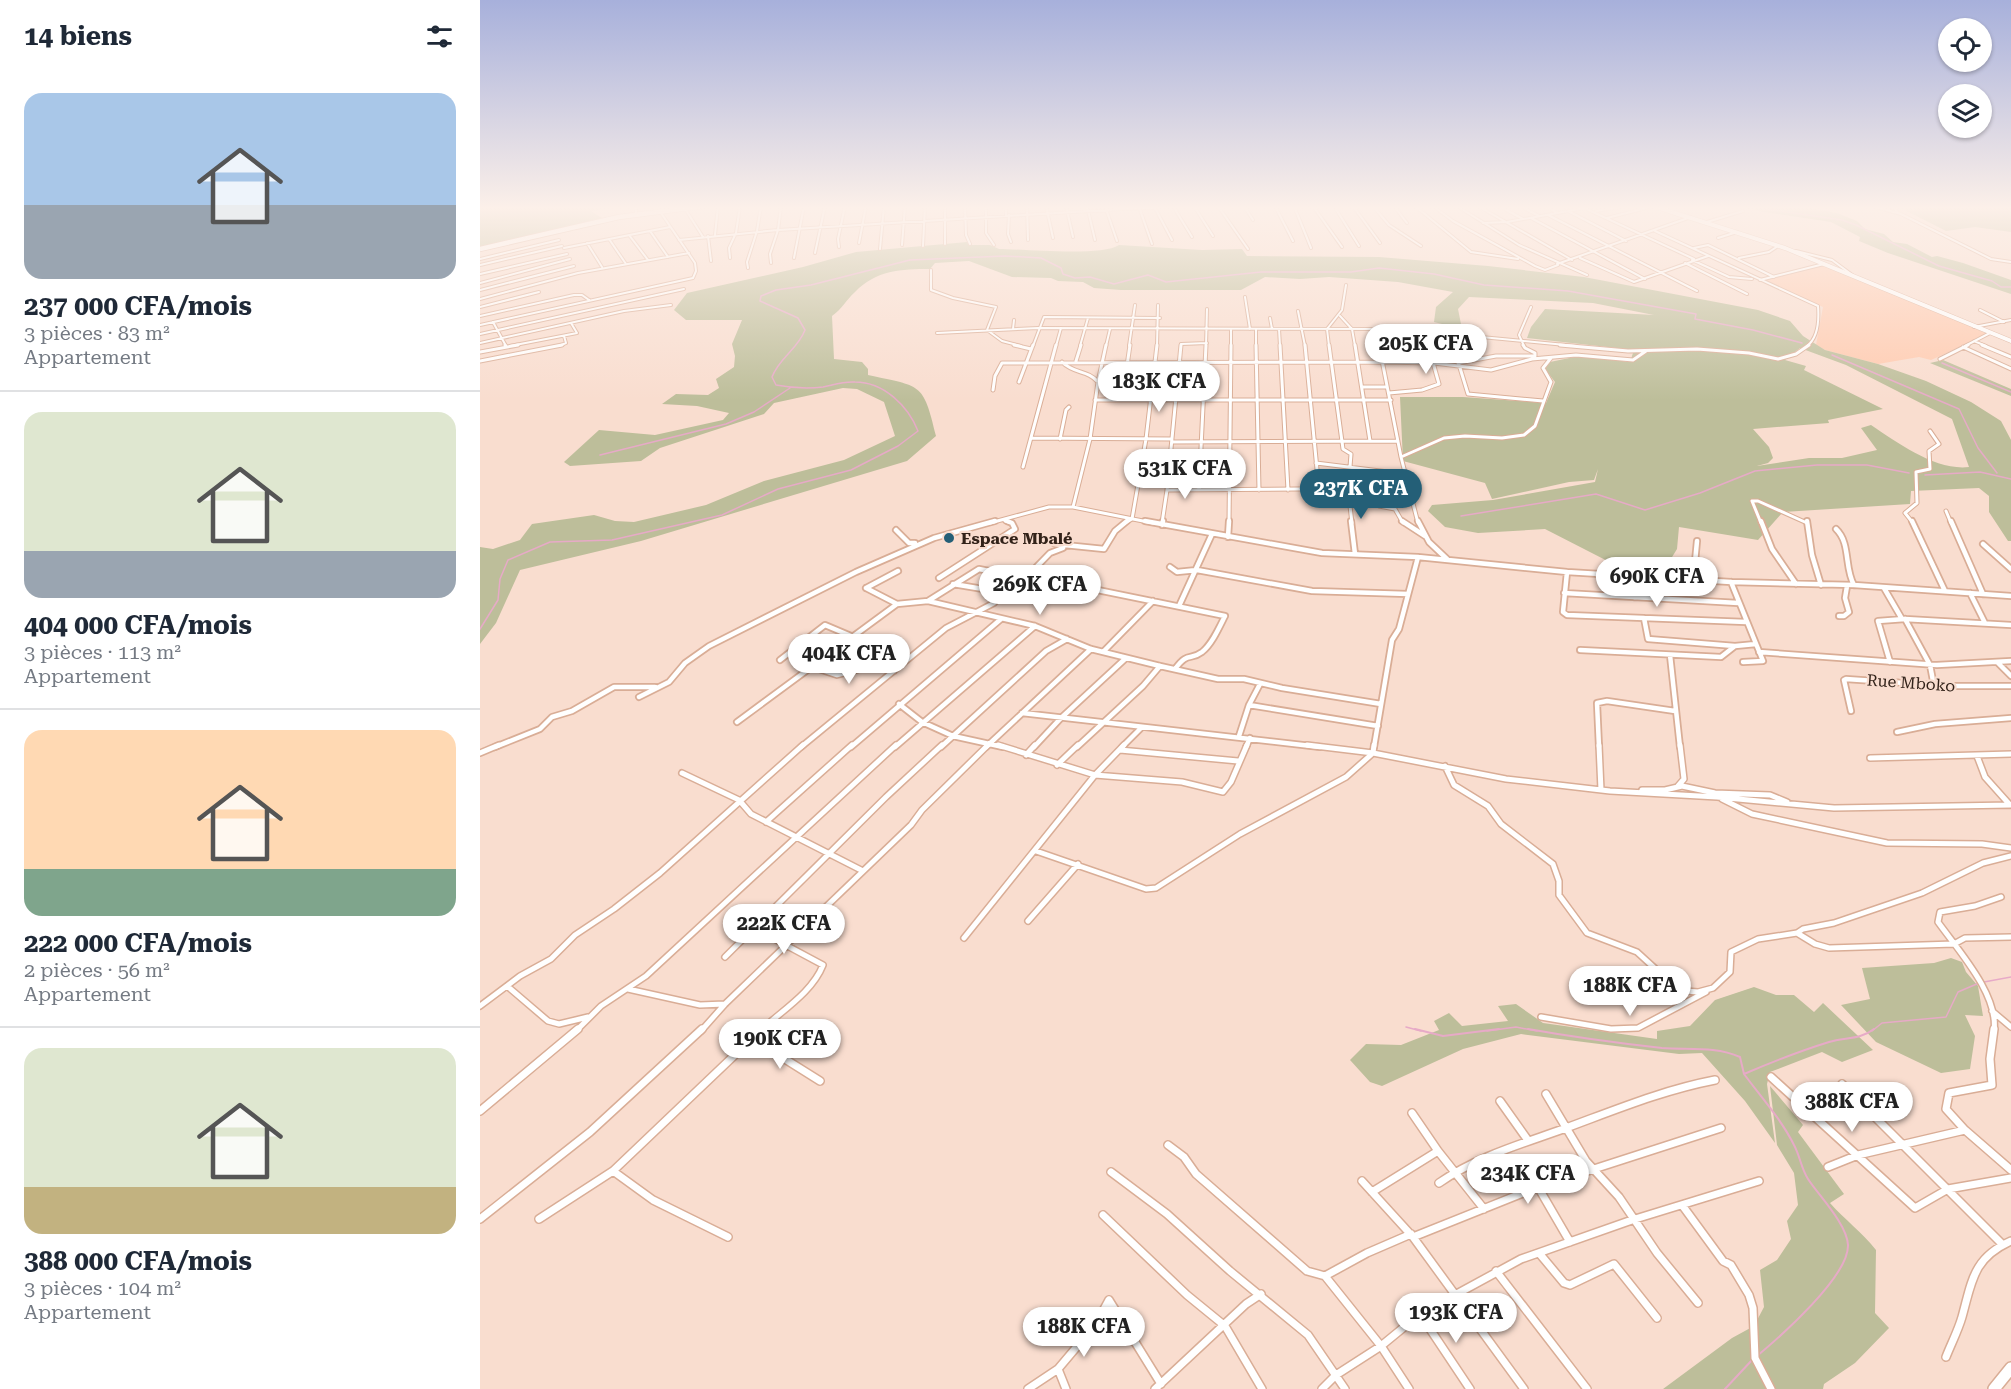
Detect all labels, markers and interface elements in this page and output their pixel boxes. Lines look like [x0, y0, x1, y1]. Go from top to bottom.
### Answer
map controls [1938, 18, 1992, 138]
button: locate [1938, 18, 1992, 72]
icon: filters [423, 20, 456, 53]
text: 14 biens [24, 21, 132, 51]
button: layers [1938, 84, 1992, 138]
icon: home [186, 132, 294, 240]
text: 237 000 CFA/mois [24, 291, 252, 321]
text: 3 pièces · 83 m² [24, 321, 170, 345]
pin: 205K CFA [1364, 324, 1488, 375]
text: 205K CFA [1379, 331, 1473, 355]
text: Appartement [24, 345, 151, 369]
pin: 183K CFA [1097, 362, 1221, 413]
text: 183K CFA [1112, 369, 1206, 393]
pin: 531K CFA [1123, 449, 1247, 500]
icon: home [186, 451, 294, 559]
text: 531K CFA [1138, 456, 1232, 480]
pin: 237K CFA [1299, 469, 1423, 520]
text: 237K CFA [1314, 476, 1408, 500]
place label: Espace Mbalé [961, 529, 1073, 548]
marker: Espace Mbalé [942, 531, 956, 545]
pin: 690K CFA [1595, 557, 1719, 608]
text: 690K CFA [1610, 564, 1704, 588]
pin: 269K CFA [978, 565, 1102, 616]
text: 269K CFA [993, 572, 1087, 596]
text: 404 000 CFA/mois [24, 610, 252, 640]
pin: 404K CFA [787, 634, 911, 685]
text: 3 pièces · 113 m² [24, 640, 181, 664]
text: 404K CFA [802, 641, 896, 665]
text: Appartement [24, 664, 151, 688]
street label: Rue Mboko [1866, 670, 1956, 696]
icon: home [186, 769, 294, 877]
pin: 222K CFA [722, 904, 846, 955]
text: 222K CFA [737, 911, 831, 935]
text: 222 000 CFA/mois [24, 928, 252, 958]
text: 2 pièces · 56 m² [24, 958, 170, 982]
pin: 188K CFA [1568, 966, 1692, 1017]
text: 188K CFA [1583, 973, 1677, 997]
text: Appartement [24, 982, 151, 1006]
pin: 190K CFA [718, 1019, 842, 1070]
text: 190K CFA [733, 1026, 827, 1050]
pin: 388K CFA [1790, 1082, 1914, 1133]
icon: home [186, 1087, 294, 1195]
text: 388K CFA [1805, 1089, 1899, 1113]
pin: 234K CFA [1466, 1154, 1590, 1205]
text: 234K CFA [1481, 1161, 1575, 1185]
text: 388 000 CFA/mois [24, 1246, 252, 1276]
text: 3 pièces · 104 m² [24, 1276, 181, 1300]
pin: 193K CFA [1394, 1293, 1518, 1344]
text: Appartement [24, 1300, 151, 1324]
text: 193K CFA [1409, 1300, 1503, 1324]
pin: 188K CFA [1022, 1307, 1146, 1358]
text: 188K CFA [1037, 1314, 1131, 1338]

